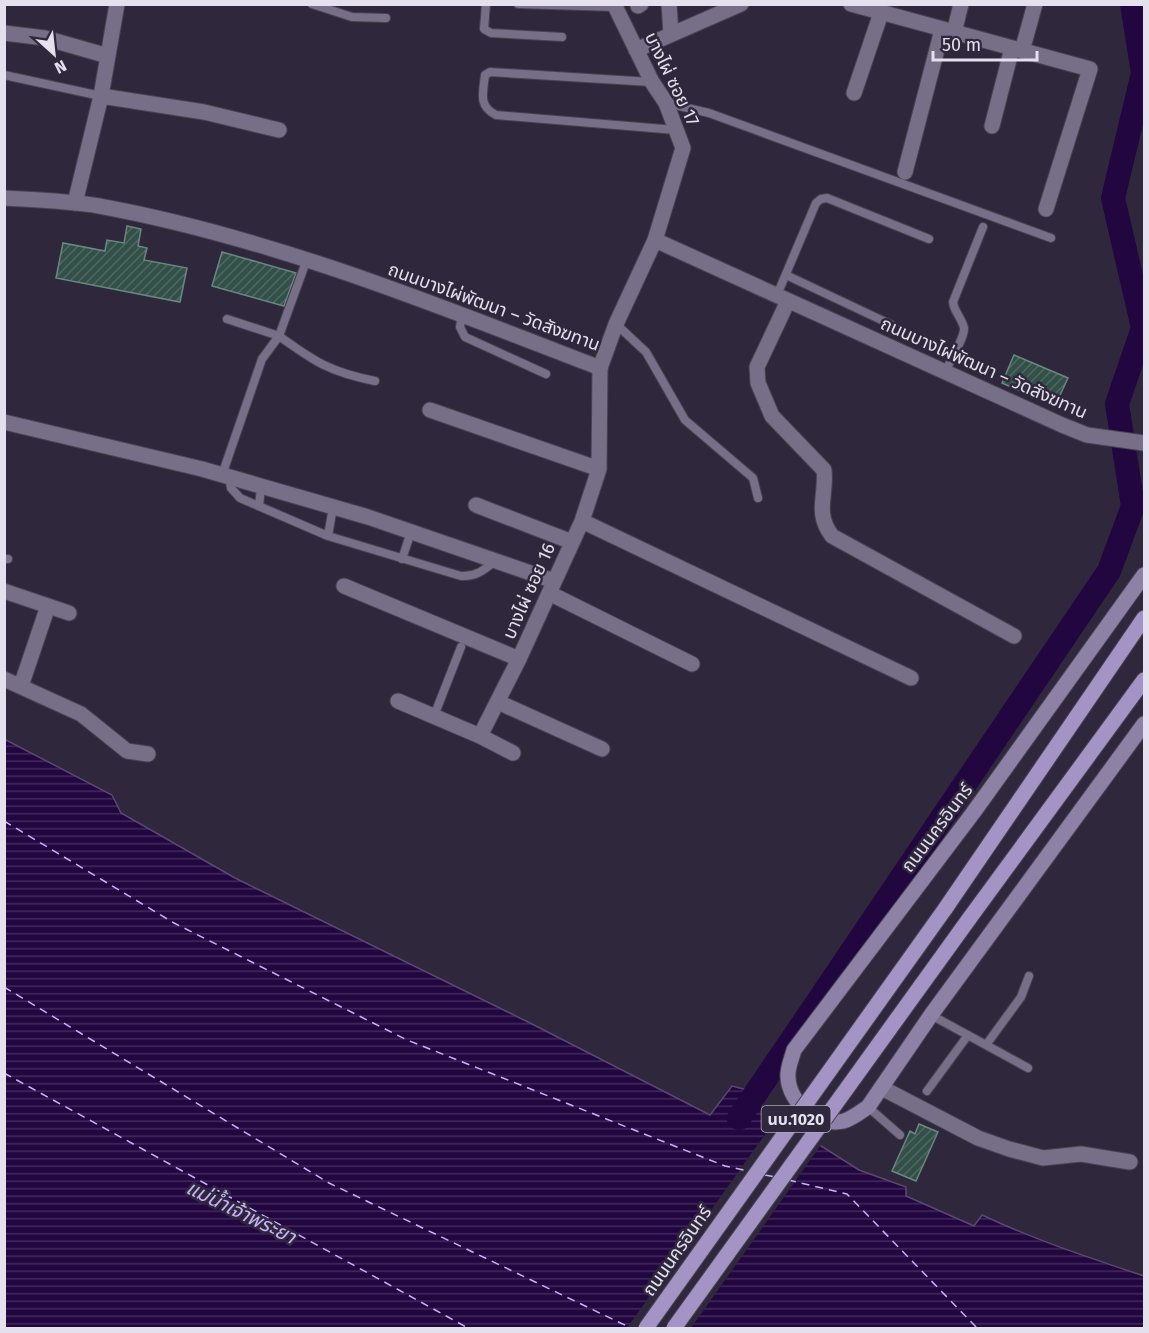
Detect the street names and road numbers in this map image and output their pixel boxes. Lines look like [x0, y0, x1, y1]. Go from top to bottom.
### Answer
street label: บางไผ่ ซอย 17 [640, 29, 704, 129]
street label: ถนนบางไผ่พัฒนา – วัดสังฆทาน [385, 258, 603, 356]
street label: ถนนบางไผ่พัฒนา – วัดสังฆทาน [877, 312, 1091, 424]
street label: บางไผ่ ซอย 16 [498, 539, 560, 643]
street label: ถนนนครอินทร์ [897, 779, 978, 877]
road number: นบ.1020 [762, 1106, 830, 1132]
street label: ถนนนครอินทร์ [638, 1201, 717, 1300]

